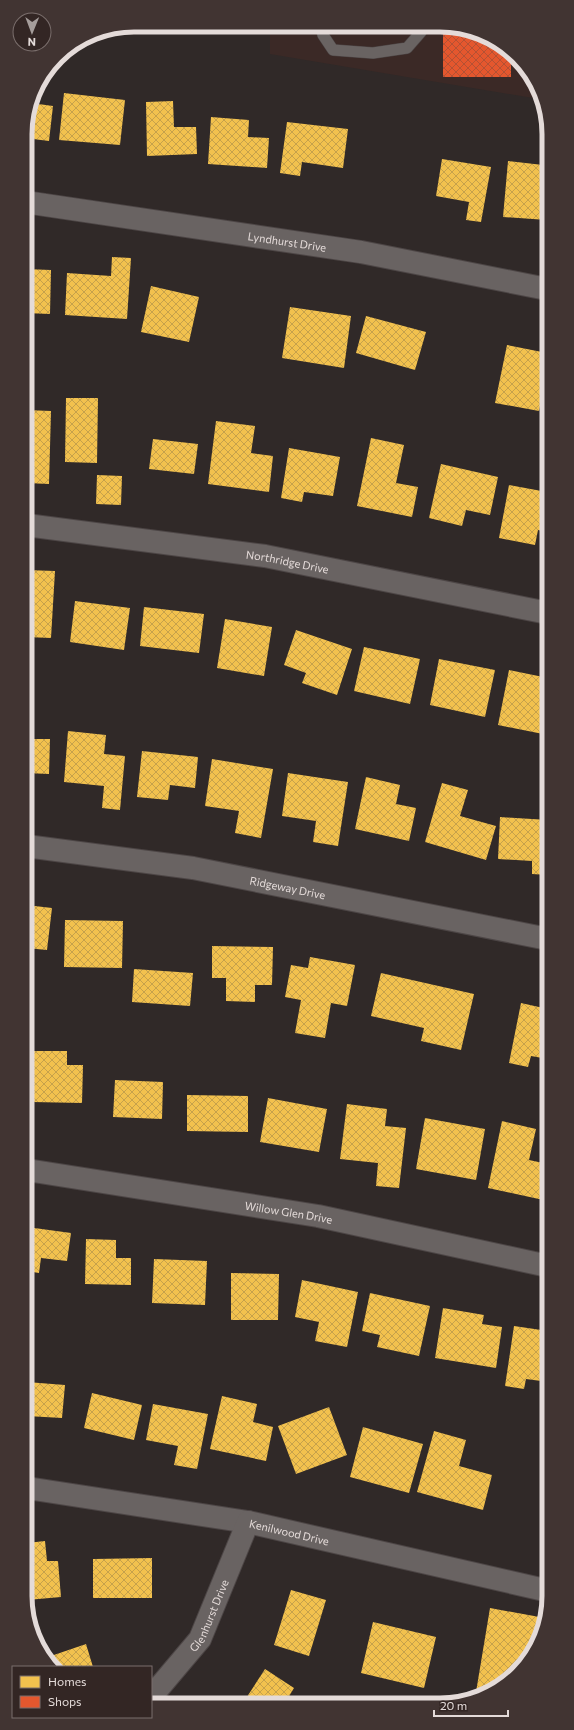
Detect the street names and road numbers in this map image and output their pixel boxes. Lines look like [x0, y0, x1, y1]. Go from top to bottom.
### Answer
street label: Lyndhurst Drive [247, 229, 327, 253]
street label: Northridge Drive [245, 547, 330, 575]
street label: Ridgeway Drive [249, 873, 327, 901]
street label: Willow Glen Drive [244, 1198, 334, 1226]
street label: Kenilwood Drive [248, 1516, 331, 1547]
street label: Glenhurst Drive [186, 1577, 230, 1654]

